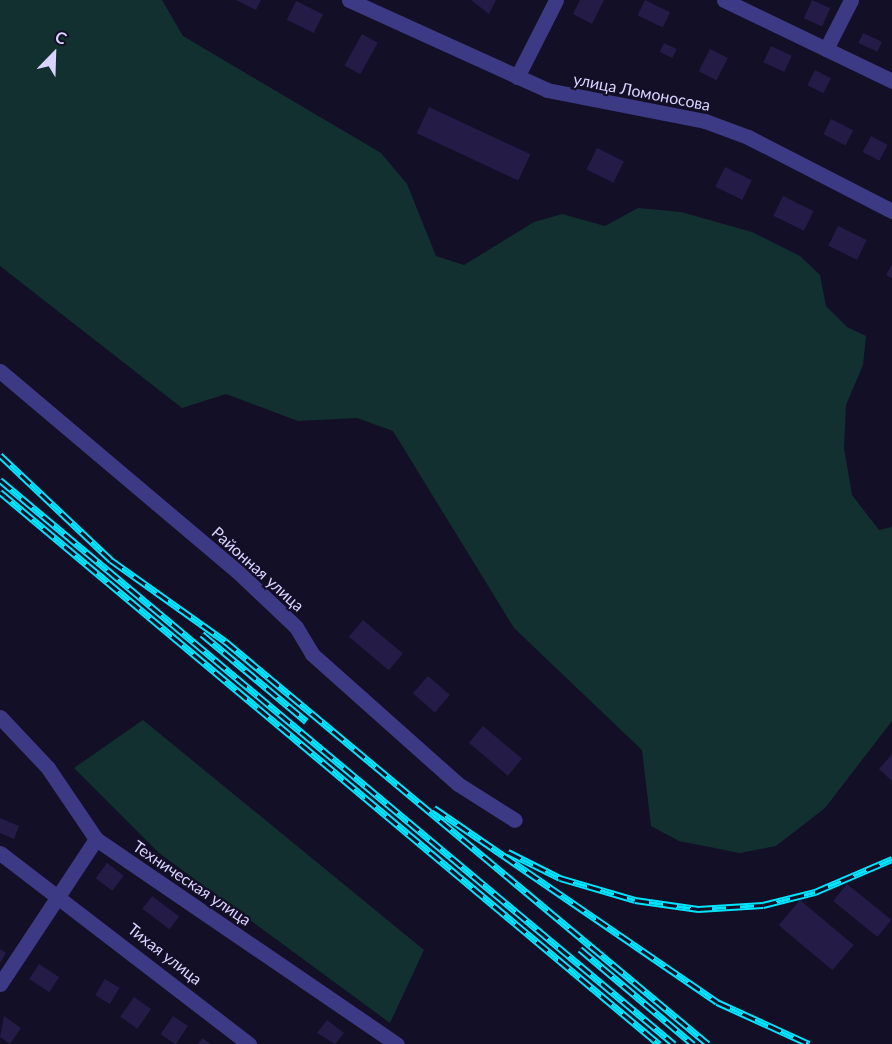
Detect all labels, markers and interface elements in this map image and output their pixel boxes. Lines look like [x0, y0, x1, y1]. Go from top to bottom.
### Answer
north arrow [24, 24, 84, 84]
text: С [53, 26, 70, 48]
street label: улица Ломоносова [572, 69, 712, 115]
street label: Районная улица [208, 523, 308, 615]
street label: Техническая улица [129, 836, 255, 930]
street label: Тихая улица [124, 919, 206, 989]

